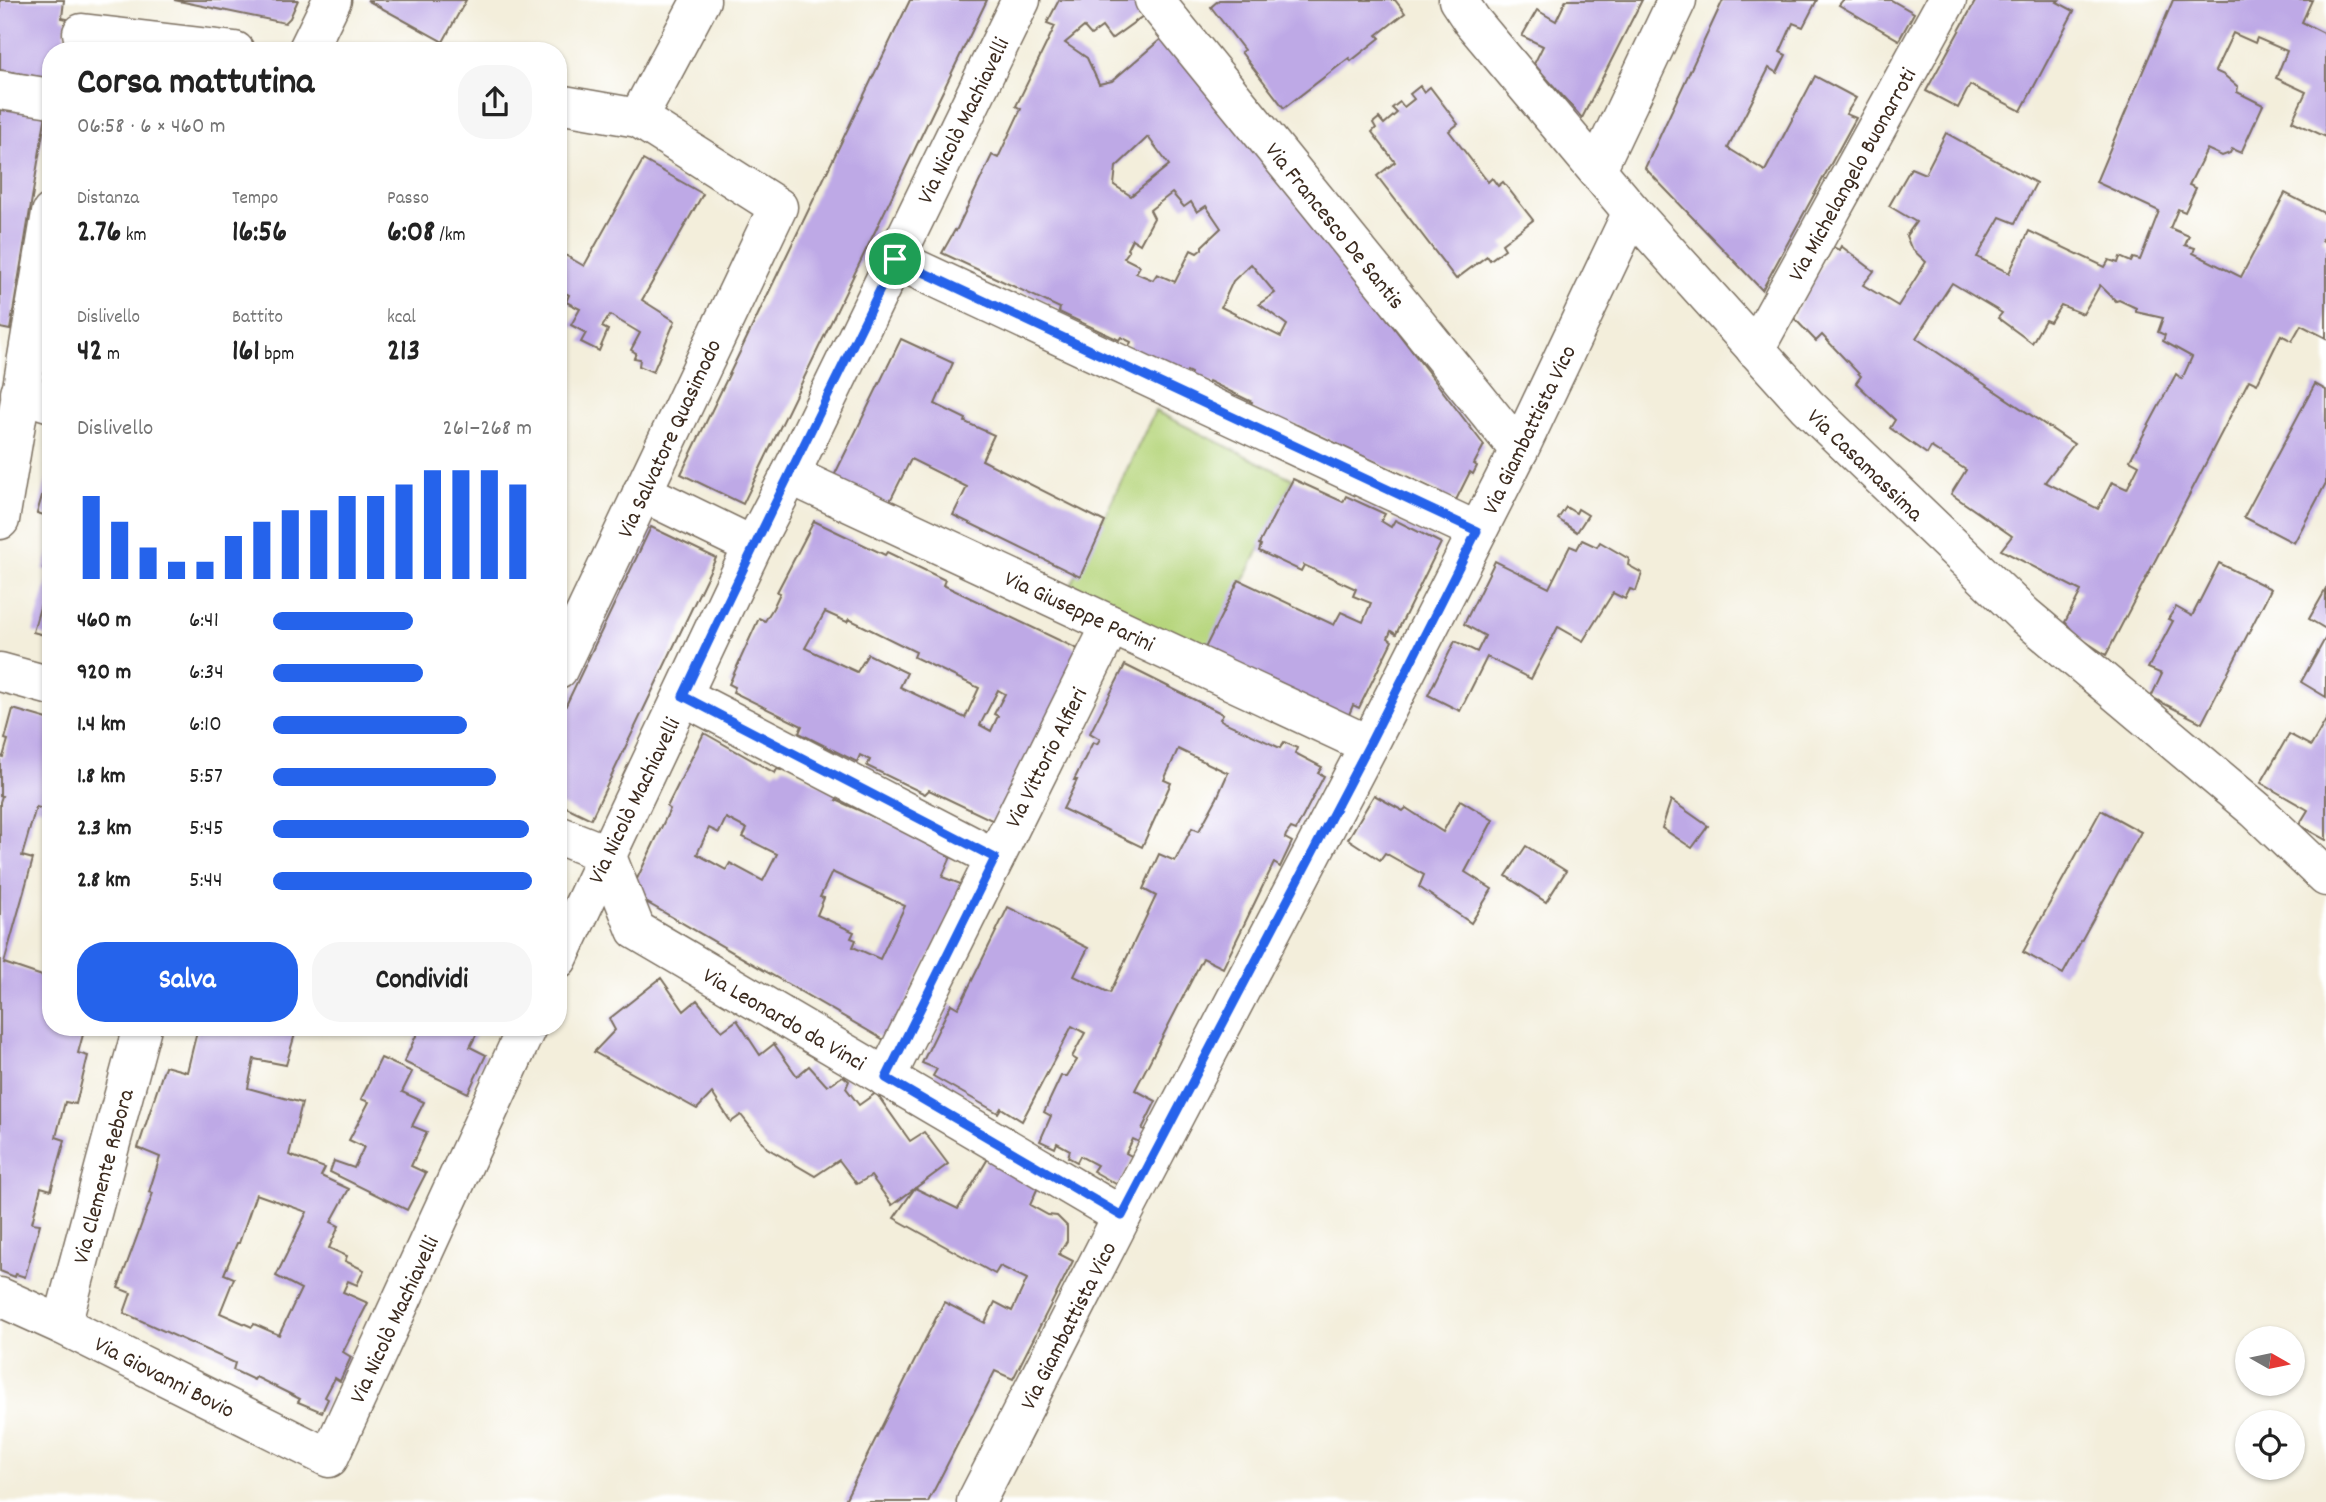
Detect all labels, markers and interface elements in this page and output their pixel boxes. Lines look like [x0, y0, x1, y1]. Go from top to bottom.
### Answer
street label: Via Nicolò Machiavelli [911, 33, 1020, 210]
text: Corsa mattutina [77, 57, 314, 112]
street label: Via Michelangelo Buonarroti [1782, 63, 1927, 288]
button: share [458, 65, 532, 139]
text: 06:58 · 6 × 460 m [77, 111, 226, 144]
street label: Via Francesco De Santis [1255, 137, 1411, 318]
text: Distanza [77, 186, 139, 213]
text: Tempo [232, 186, 278, 213]
text: Passo [387, 186, 429, 213]
text: 2.76 [77, 213, 121, 256]
text: 16:56 [232, 213, 287, 256]
text: 6:08 [387, 213, 435, 256]
text: km [121, 223, 146, 250]
text: /km [435, 223, 466, 250]
pin [865, 229, 925, 289]
icon: arrive [876, 240, 914, 278]
text: Dislivello [77, 305, 140, 332]
text: Battito [232, 305, 283, 332]
text: kcal [387, 305, 416, 332]
text: 42 [77, 332, 103, 375]
text: 161 [232, 332, 260, 375]
text: 213 [387, 332, 420, 375]
street label: Via Salvatore Quasimodo [611, 335, 732, 544]
street label: Via Giambattista Vico [1476, 340, 1586, 521]
text: m [103, 342, 120, 369]
text: bpm [260, 342, 294, 369]
street label: Via Casamassima [1798, 402, 1930, 532]
text: Dislivello [77, 413, 153, 446]
text: 261–268 m [443, 413, 532, 446]
street label: Via Giuseppe Parini [998, 564, 1159, 662]
text: 460 m [77, 605, 131, 638]
text: 6:41 [189, 605, 219, 638]
text: 920 m [77, 657, 131, 690]
text: 6:34 [189, 657, 224, 690]
street label: Via Vittorio Alfieri [999, 683, 1098, 834]
text: 1.4 km [77, 709, 126, 742]
text: 6:10 [189, 709, 222, 742]
street label: Via Nicolò Machiavelli [582, 713, 691, 890]
text: 1.8 km [77, 761, 126, 794]
text: 5:57 [189, 761, 223, 794]
text: 2.3 km [77, 813, 132, 846]
text: 5:45 [189, 813, 224, 846]
text: 2.8 km [77, 865, 131, 898]
text: 5:44 [189, 865, 223, 898]
button: Salva [77, 942, 298, 1022]
button: Condividi [312, 942, 532, 1022]
street label: Via Leonardo da Vinci [696, 961, 871, 1081]
street label: Via Clemente Rebora [66, 1085, 145, 1268]
street label: Via Nicolò Machiavelli [343, 1231, 449, 1410]
street label: Via Giambattista Vico [1014, 1237, 1127, 1416]
north arrow [2235, 1326, 2305, 1396]
map controls [2235, 1326, 2305, 1480]
street label: Via Giovanni Bovio [87, 1330, 239, 1429]
button: locate [2235, 1410, 2305, 1480]

